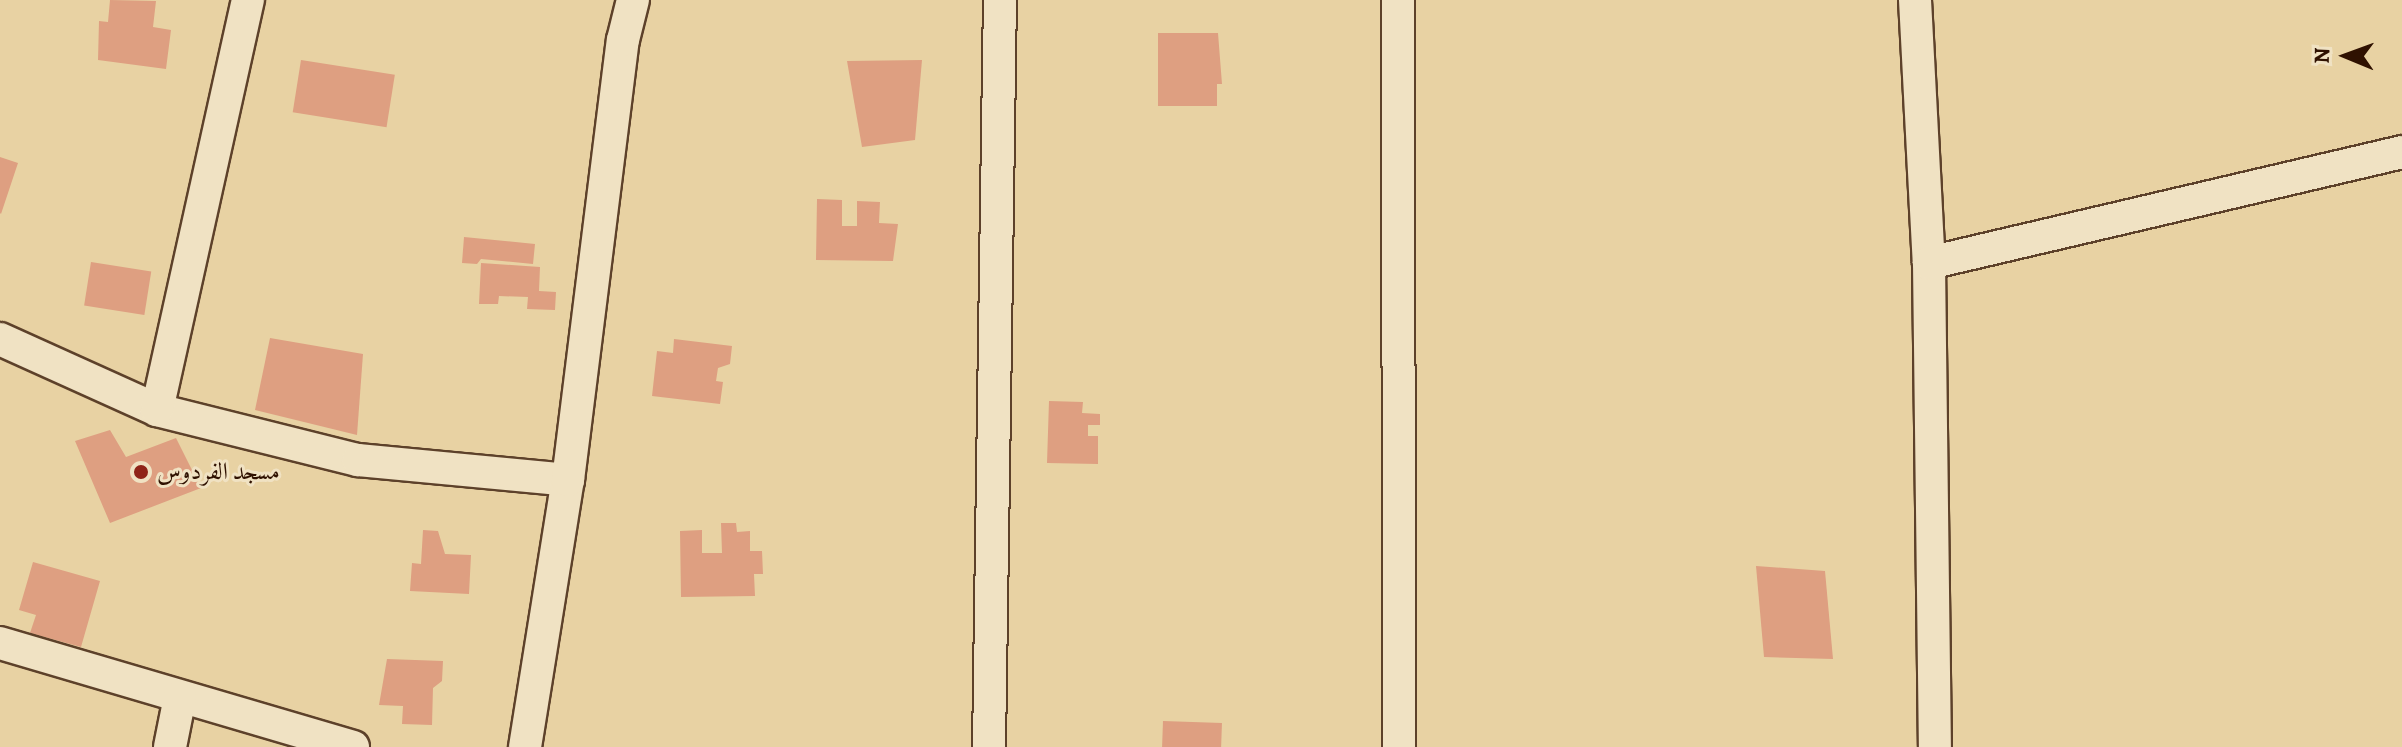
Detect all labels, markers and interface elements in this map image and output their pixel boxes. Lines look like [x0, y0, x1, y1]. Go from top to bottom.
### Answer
north arrow [2306, 16, 2386, 96]
text: N [2307, 47, 2337, 64]
place label: مسجد الفردوس [157, 458, 280, 486]
marker: مسجد الفردوس [132, 463, 150, 481]

